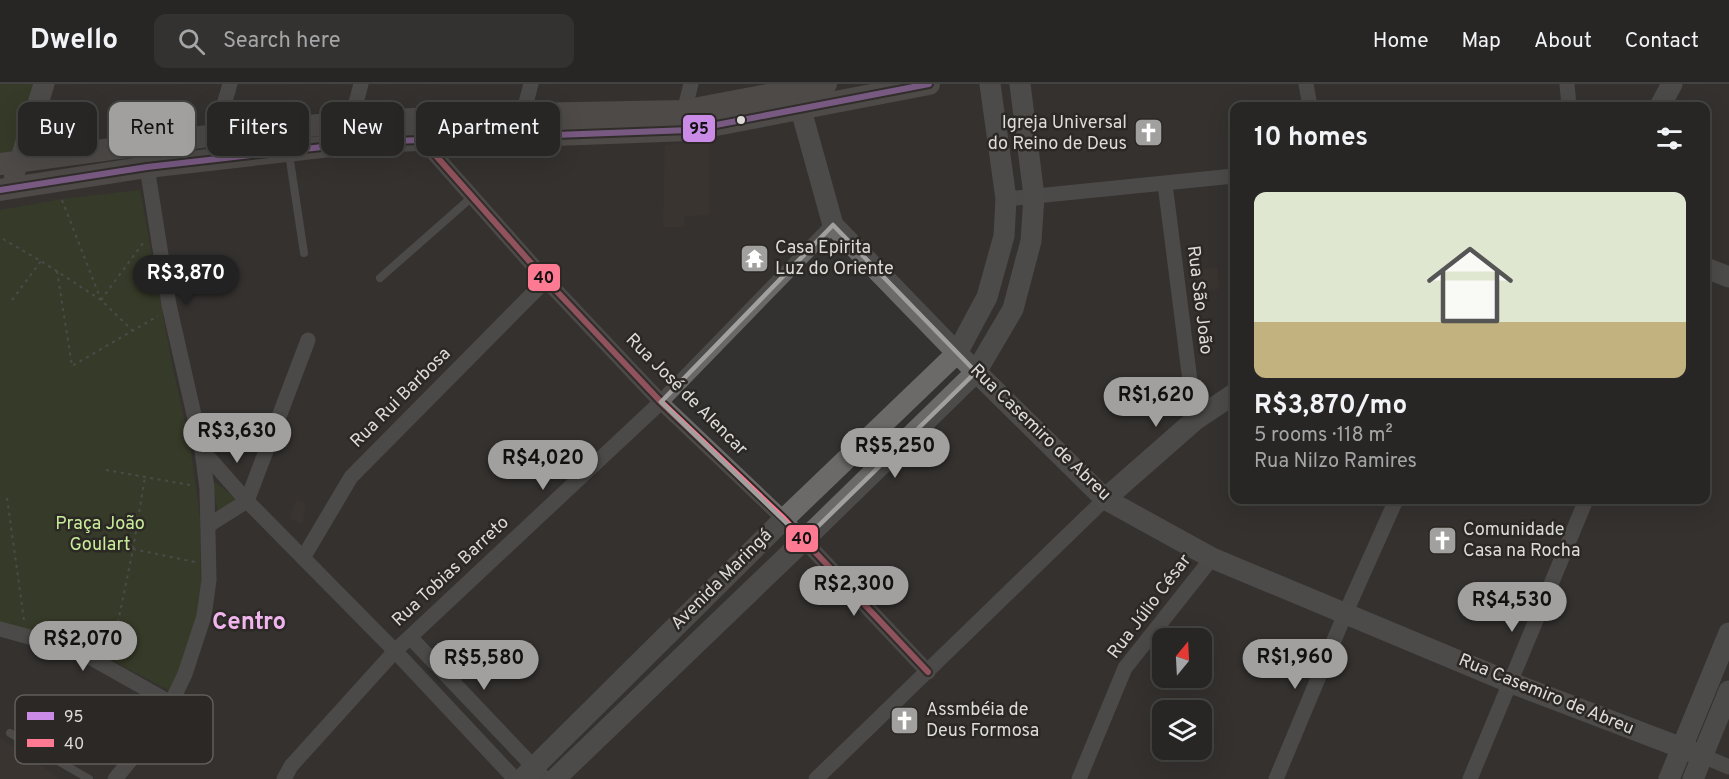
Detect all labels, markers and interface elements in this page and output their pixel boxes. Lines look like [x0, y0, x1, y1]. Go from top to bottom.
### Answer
search box [154, 14, 574, 68]
text: Dwello [30, 23, 118, 59]
icon: search [175, 25, 208, 58]
text: Search here [223, 28, 341, 55]
text: Home [1373, 28, 1429, 55]
text: Map [1462, 28, 1501, 55]
text: About [1534, 28, 1592, 55]
text: Contact [1625, 28, 1699, 55]
chip: Buy [18, 102, 97, 156]
chip: Rent [109, 102, 195, 156]
chip: Filters [207, 102, 309, 156]
chip: New [321, 102, 404, 156]
chip: Apartment [416, 102, 560, 156]
place label: Igreja Universal do Reino de Deus [988, 112, 1127, 156]
line badge: 95 [682, 114, 716, 143]
unlabelled marker [735, 114, 747, 126]
church icon: Igreja Universal do Reino de Deus [1132, 117, 1164, 149]
text: 95 [689, 120, 709, 140]
text: 10 homes [1254, 122, 1368, 155]
icon: filters [1653, 122, 1686, 155]
icon: home [1416, 231, 1524, 339]
place label: Casa Epirita Luz do Oriente [775, 237, 894, 281]
temple icon: Casa Epirita Luz do Oriente [738, 242, 770, 274]
street label: Rua São João [1181, 244, 1217, 356]
pin: R$3,870 [131, 255, 241, 306]
text: R$3,870 [147, 261, 225, 287]
line badge: 40 [527, 263, 561, 292]
text: 40 [534, 269, 554, 289]
street label: Rua José de Alencar [620, 329, 752, 461]
street label: Rua Rui Barbosa [346, 343, 456, 453]
street label: Rua Casemiro de Abreu [965, 360, 1115, 506]
pin: R$1,620 [1101, 377, 1211, 428]
text: R$1,620 [1118, 383, 1194, 409]
text: R$3,870/mo [1254, 390, 1407, 423]
pin: R$3,630 [182, 413, 292, 464]
text: R$3,630 [197, 419, 277, 445]
text: 5 rooms · 118 m² [1254, 423, 1393, 449]
pin: R$5,250 [840, 428, 950, 479]
text: R$5,250 [855, 434, 935, 460]
pin: R$4,020 [488, 440, 598, 491]
text: R$4,020 [502, 446, 584, 472]
text: Rua Nilzo Ramires [1254, 449, 1417, 475]
street label: Rua Tobias Barreto [388, 512, 514, 632]
park label: Praça João Goulart [55, 513, 145, 557]
place label: Comunidade Casa na Rocha [1463, 519, 1581, 563]
line badge: 40 [785, 524, 819, 553]
church icon: Comunidade Casa na Rocha [1426, 524, 1458, 556]
street label: Avenida Maringá [667, 525, 777, 635]
text: 40 [792, 530, 812, 550]
street label: Rua Júlio César [1103, 550, 1197, 664]
pin: R$2,300 [799, 566, 909, 617]
text: R$2,300 [813, 572, 895, 598]
pin: R$4,530 [1457, 582, 1567, 633]
text: R$4,530 [1472, 588, 1552, 614]
district label: Centro [212, 608, 286, 638]
pin: R$2,070 [28, 621, 138, 672]
text: R$2,070 [43, 627, 123, 653]
north arrow [1152, 628, 1212, 688]
map controls [1152, 628, 1212, 760]
pin: R$1,960 [1240, 639, 1350, 690]
pin: R$5,580 [429, 640, 539, 691]
text: R$1,960 [1257, 645, 1333, 671]
text: R$5,580 [444, 646, 524, 672]
street label: Rua Casemiro de Abreu [1455, 649, 1637, 741]
legend [15, 695, 213, 764]
place label: Assmbéia de Deus Formosa [926, 699, 1039, 743]
button: layers [1152, 700, 1212, 760]
church icon: Assmbéia de Deus Formosa [889, 704, 921, 736]
text: 95 [64, 708, 84, 728]
text: 40 [64, 735, 84, 755]

